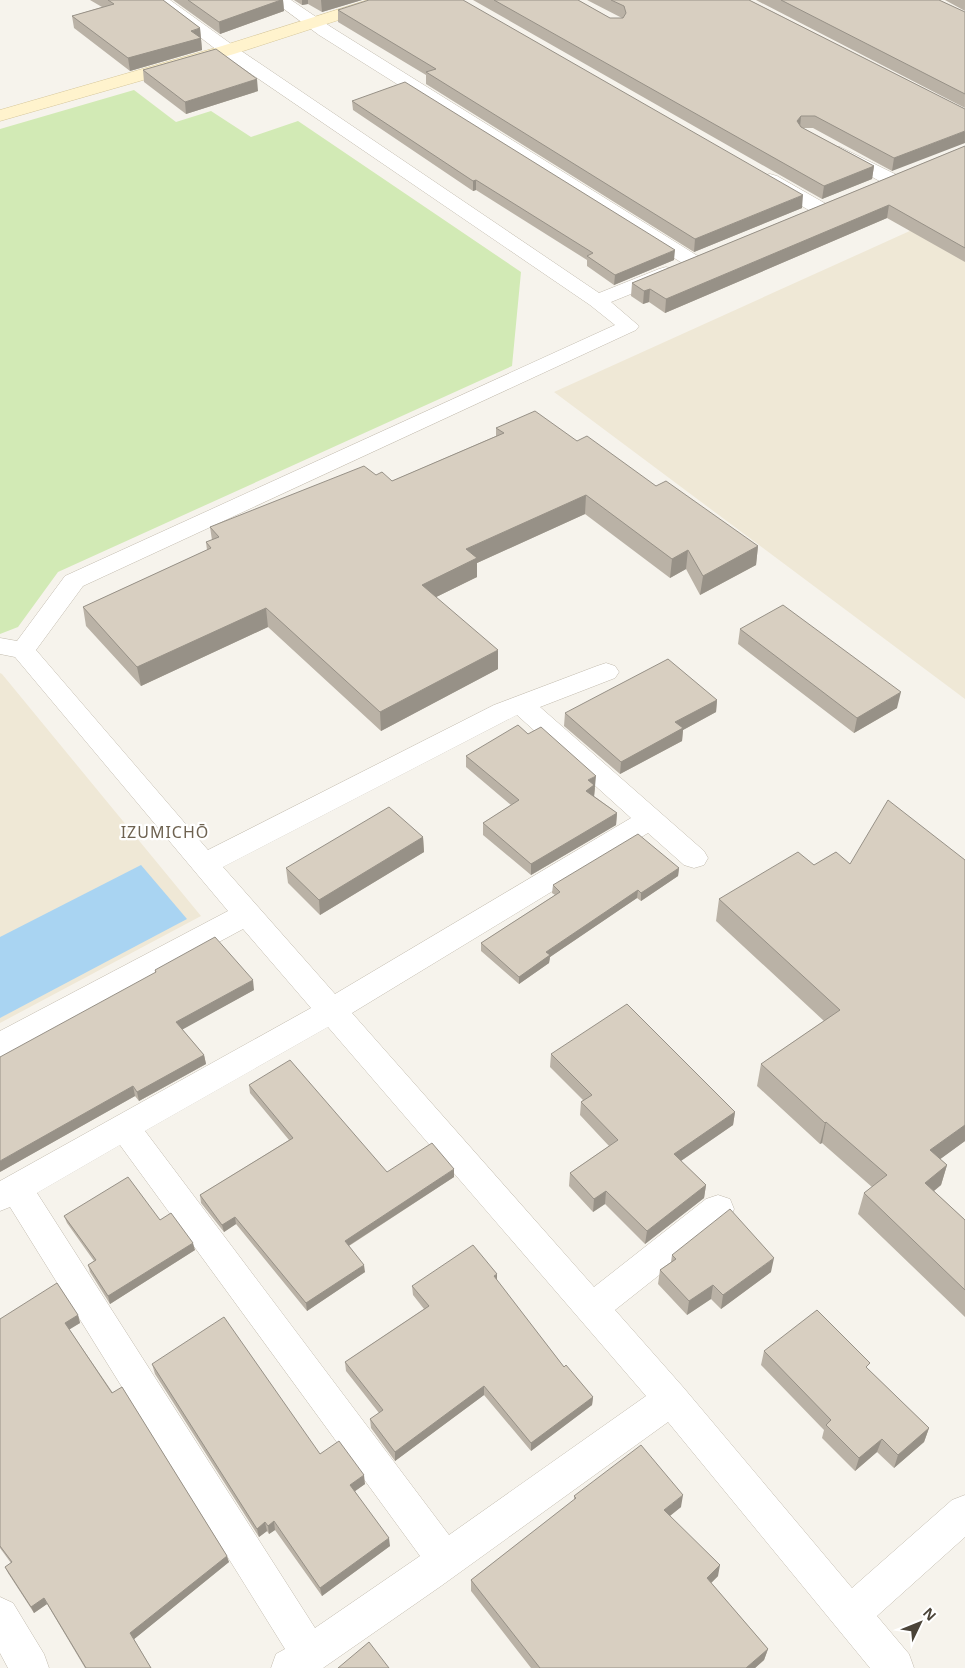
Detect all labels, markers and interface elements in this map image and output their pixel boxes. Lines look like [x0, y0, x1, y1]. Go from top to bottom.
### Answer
district label: IZUMICHŌ [121, 821, 209, 843]
north arrow [895, 1598, 945, 1648]
text: N [919, 1603, 941, 1624]

